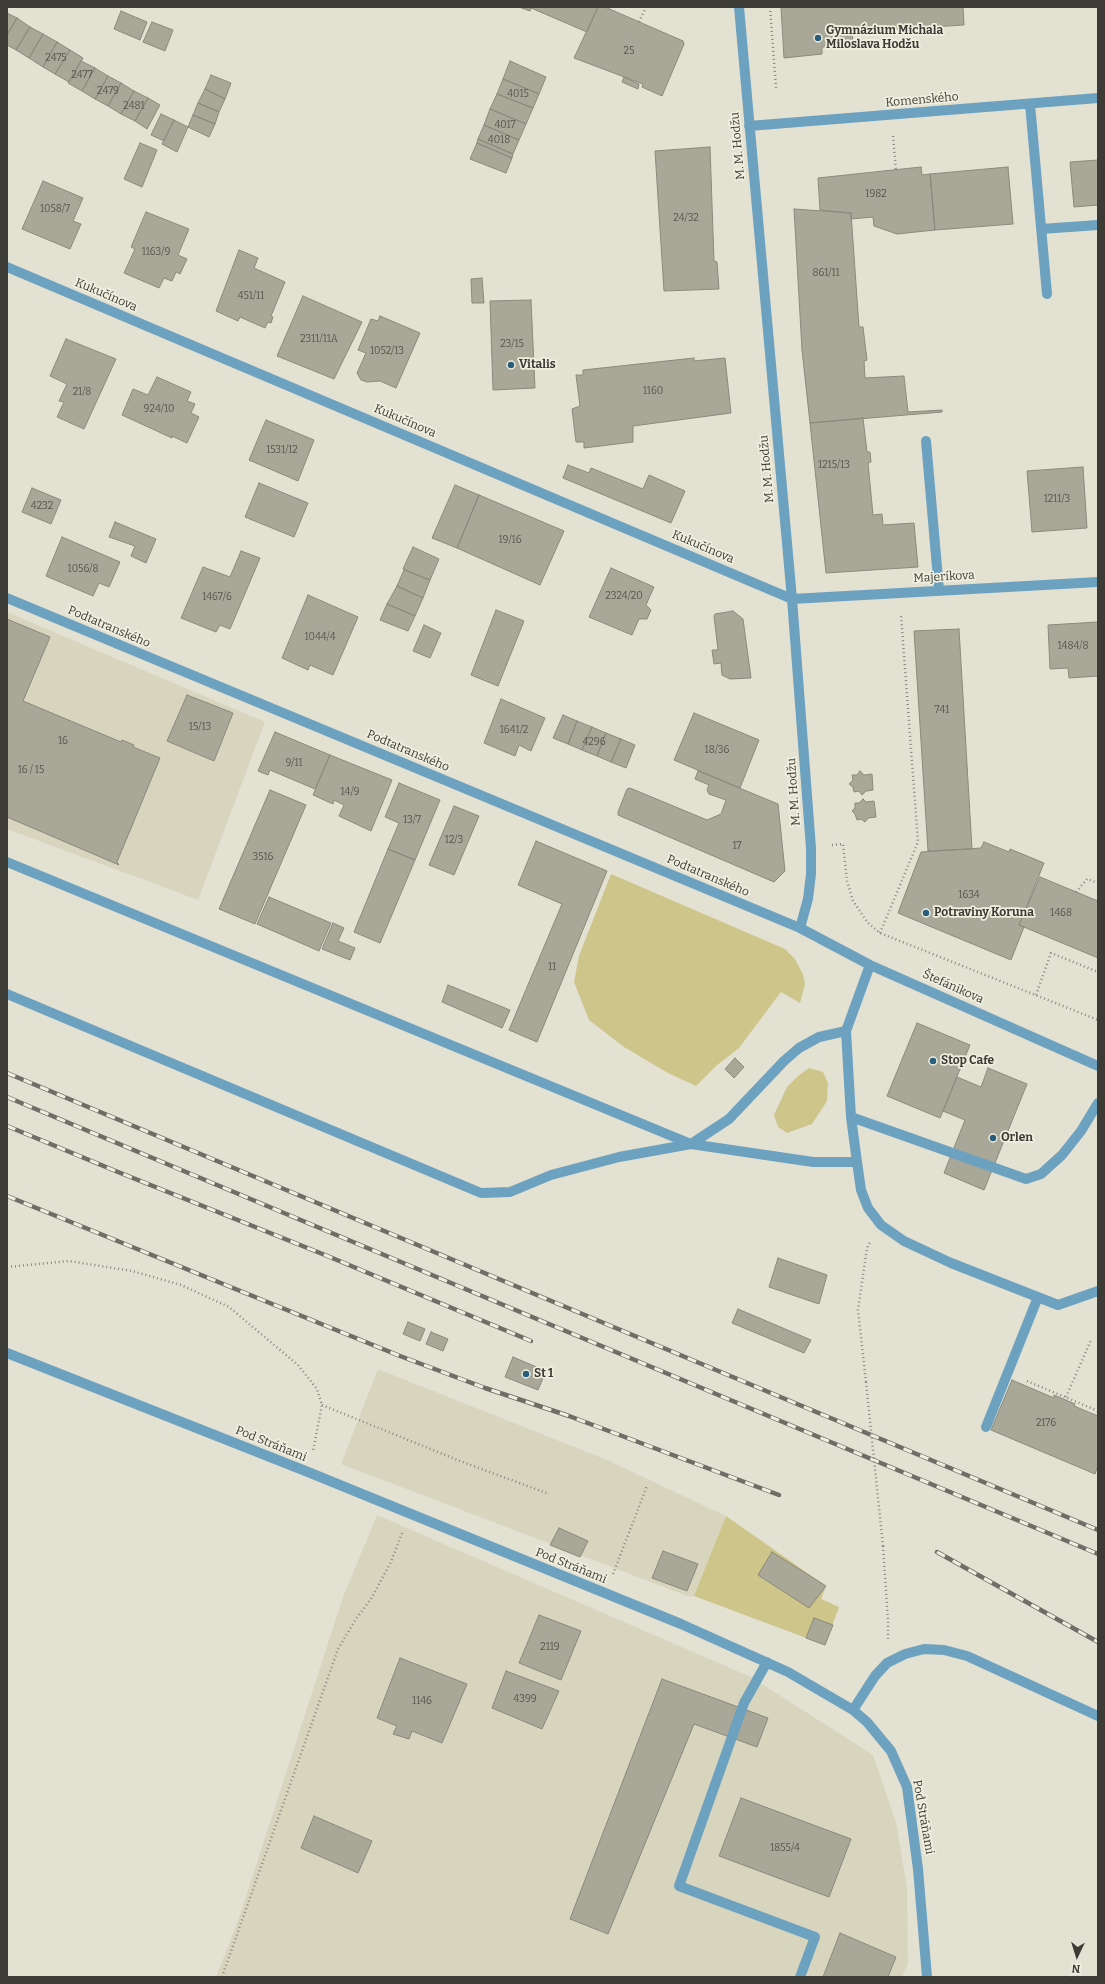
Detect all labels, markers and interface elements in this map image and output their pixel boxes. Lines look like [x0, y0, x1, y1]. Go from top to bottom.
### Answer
place label: Gymnázium Michala Miloslava Hodžu [826, 24, 943, 52]
marker: Gymnázium Michala Miloslava Hodžu [813, 33, 823, 43]
house number: 25 [624, 45, 634, 57]
house number: 2475 [45, 52, 67, 64]
house number: 2477 [71, 69, 93, 81]
house number: 2479 [97, 85, 119, 97]
house number: 4015 [507, 88, 529, 100]
street label: Komenského [885, 90, 959, 110]
house number: 2481 [123, 100, 145, 112]
street label: M. M. Hodžu [728, 112, 748, 180]
house number: 4017 [494, 119, 516, 131]
house number: 4018 [488, 134, 510, 146]
house number: 1982 [865, 188, 887, 200]
house number: 1058/7 [40, 203, 70, 215]
house number: 24/32 [673, 212, 699, 224]
house number: 1163/9 [142, 246, 170, 258]
house number: 861/11 [812, 267, 840, 279]
street label: Kukučínova [73, 275, 139, 315]
house number: 451/11 [238, 290, 264, 302]
house number: 2311/11A [300, 333, 338, 345]
house number: 23/15 [500, 338, 524, 350]
house number: 1052/13 [370, 345, 404, 357]
place label: Vitalis [519, 358, 556, 372]
marker: Vitalis [506, 360, 516, 370]
house number: 1160 [643, 385, 663, 397]
house number: 21/8 [73, 386, 91, 398]
street label: Kukučínova [372, 401, 438, 441]
house number: 924/10 [144, 403, 174, 415]
street label: M. M. Hodžu [757, 435, 777, 503]
house number: 1531/12 [266, 444, 298, 456]
house number: 1215/13 [818, 459, 850, 471]
house number: 1211/3 [1044, 493, 1070, 505]
house number: 4232 [31, 500, 53, 512]
street label: Kukučínova [670, 527, 736, 567]
house number: 19/16 [499, 534, 521, 546]
house number: 1056/8 [68, 563, 98, 575]
street label: Majeríkova [913, 568, 975, 586]
house number: 2324/20 [605, 590, 643, 602]
house number: 1467/6 [202, 591, 232, 603]
street label: Podtatranského [66, 603, 152, 651]
house number: 1044/4 [304, 631, 336, 643]
house number: 1484/8 [1058, 640, 1088, 652]
house number: 741 [935, 704, 949, 716]
house number: 15/13 [189, 721, 211, 733]
house number: 1641/2 [500, 724, 528, 736]
street label: Podtatranského [365, 727, 451, 775]
house number: 16 [58, 735, 68, 747]
house number: 4296 [582, 736, 606, 748]
house number: 18/36 [705, 744, 729, 756]
house number: 9/11 [285, 757, 303, 769]
street label: M. M. Hodžu [784, 758, 804, 826]
house number: 16 / 15 [18, 764, 44, 776]
house number: 14/9 [341, 786, 359, 798]
house number: 13/7 [403, 814, 421, 826]
house number: 12/3 [445, 834, 463, 846]
house number: 17 [733, 840, 741, 852]
house number: 3516 [253, 851, 273, 863]
street label: Podtatranského [665, 852, 751, 900]
house number: 1634 [958, 889, 980, 901]
place label: Potraviny Koruna [934, 906, 1034, 920]
house number: 1468 [1050, 907, 1072, 919]
marker: Potraviny Koruna [921, 908, 931, 918]
house number: 11 [548, 961, 556, 973]
street label: Štefánikova [920, 967, 986, 1007]
place label: Stop Cafe [941, 1054, 994, 1068]
marker: Stop Cafe [928, 1056, 938, 1066]
place label: Orlen [1001, 1131, 1033, 1145]
marker: Orlen [988, 1133, 998, 1143]
place label: St 1 [534, 1367, 553, 1381]
marker: St 1 [521, 1369, 531, 1379]
house number: 2176 [1036, 1417, 1056, 1429]
street label: Pod Stráňami [233, 1423, 309, 1465]
street label: Pod Stráňami [533, 1545, 609, 1587]
house number: 2119 [540, 1641, 560, 1653]
house number: 4399 [513, 1693, 537, 1705]
house number: 1146 [412, 1695, 432, 1707]
street label: Pod Stráňami [909, 1779, 937, 1855]
house number: 1855/4 [770, 1842, 800, 1854]
north arrow [1057, 1936, 1097, 1976]
text: N [1071, 1962, 1081, 1975]

